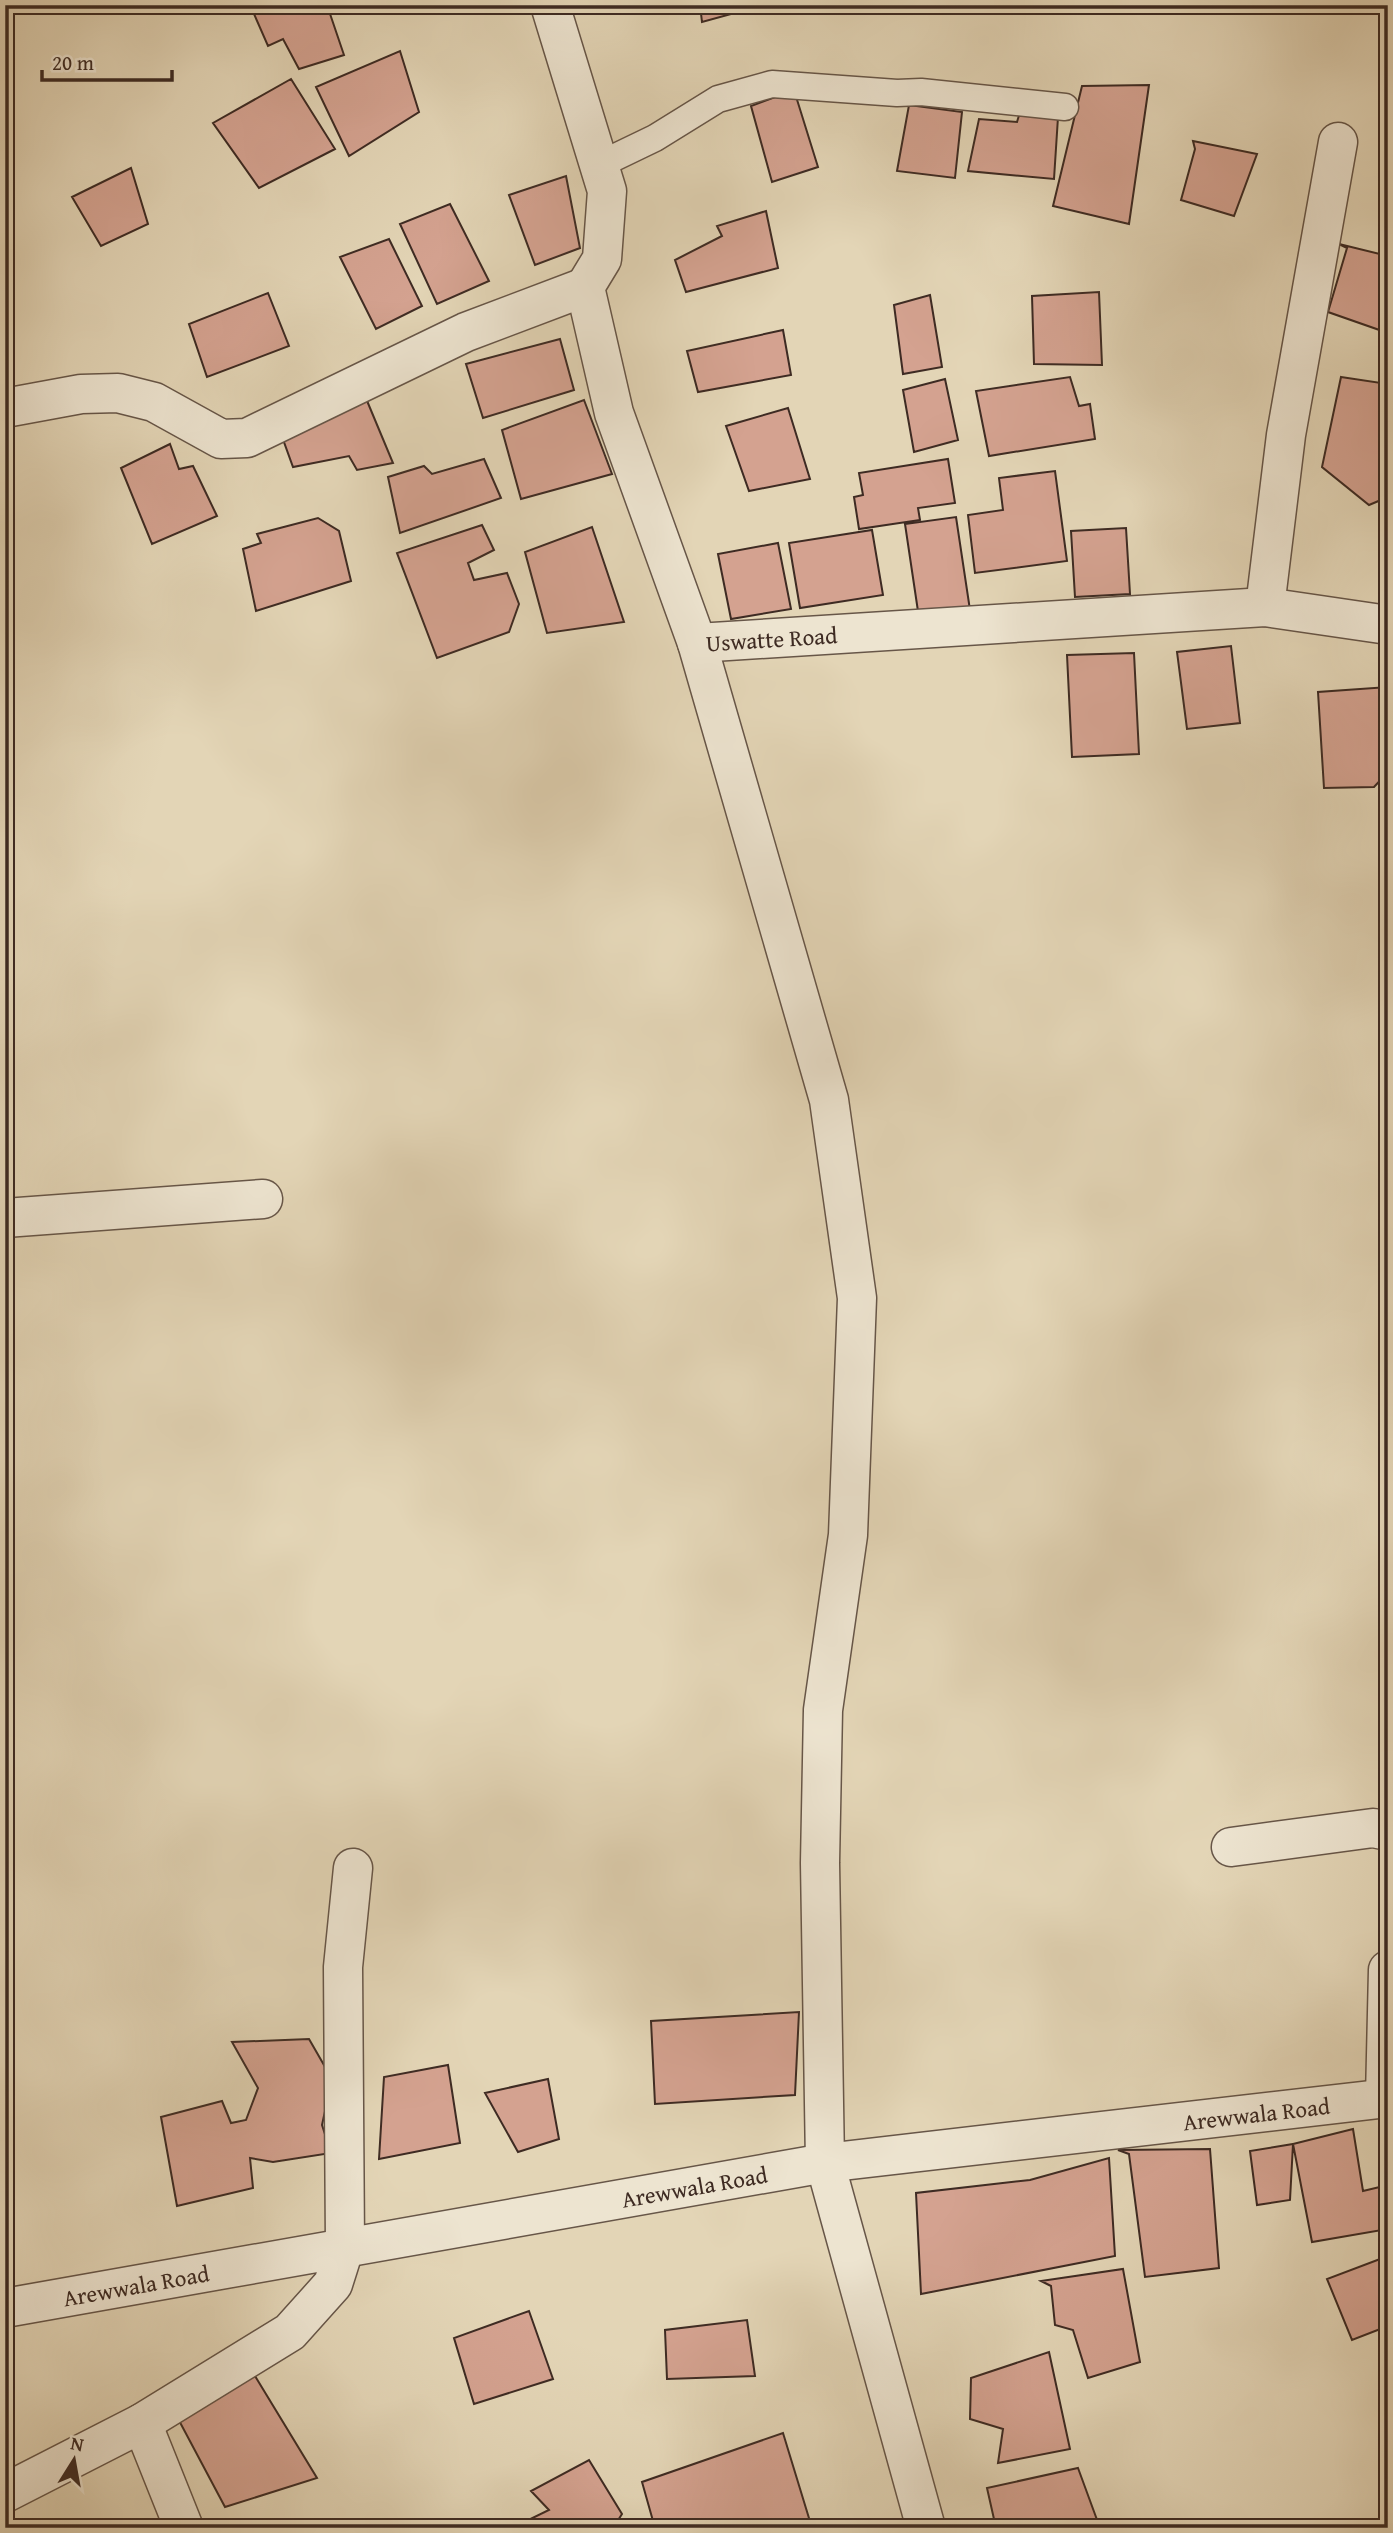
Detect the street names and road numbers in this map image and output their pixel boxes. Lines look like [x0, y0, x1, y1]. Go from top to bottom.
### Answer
street label: Uswatte Road [705, 618, 839, 659]
street label: Arewwala Road [1181, 2088, 1332, 2138]
street label: Arewwala Road [619, 2157, 771, 2215]
street label: Arewwala Road [60, 2256, 212, 2314]

